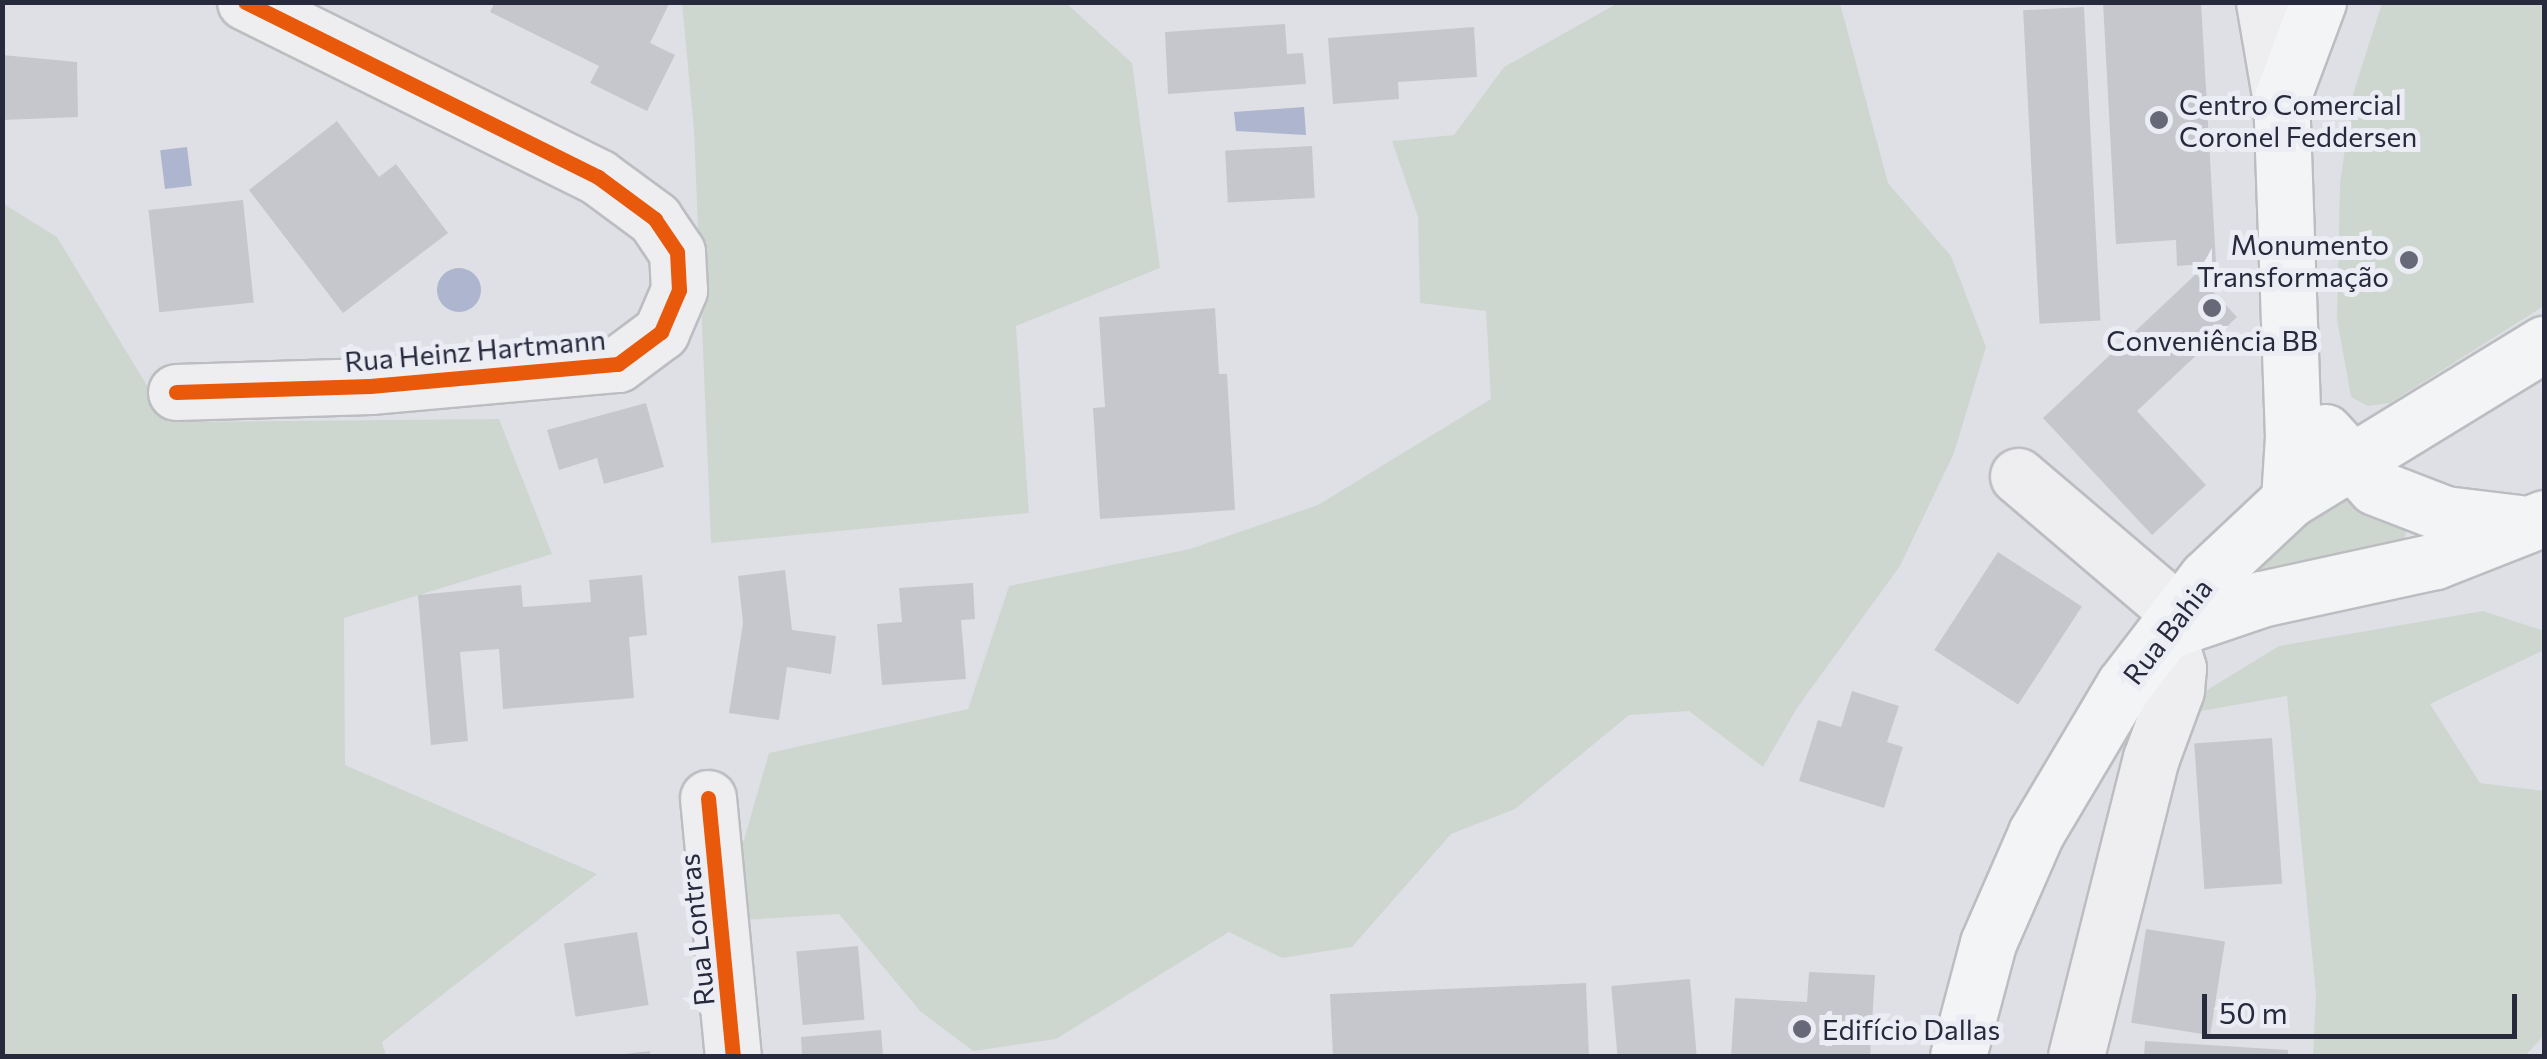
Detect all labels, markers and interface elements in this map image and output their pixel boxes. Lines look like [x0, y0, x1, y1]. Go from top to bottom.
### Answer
place label: Centro Comercial Coronel Feddersen [2179, 87, 2417, 153]
marker: Centro Comercial Coronel Feddersen [2148, 109, 2170, 131]
place label: Monumento Transformação [2197, 227, 2389, 293]
marker: Monumento Transformação [2398, 249, 2420, 271]
marker: Conveniência BB [2201, 297, 2223, 319]
street label: Rua Heinz Hartmann [343, 322, 607, 378]
place label: Conveniência BB [2106, 323, 2318, 357]
street label: Rua Bahia [2115, 571, 2219, 691]
street label: Rua Lontras [671, 852, 721, 1008]
scale bar [2207, 974, 2522, 1036]
text: 50 m [2219, 993, 2288, 1030]
place label: Edifício Dallas [1822, 1012, 2000, 1046]
marker: Edifício Dallas [1791, 1018, 1813, 1040]

